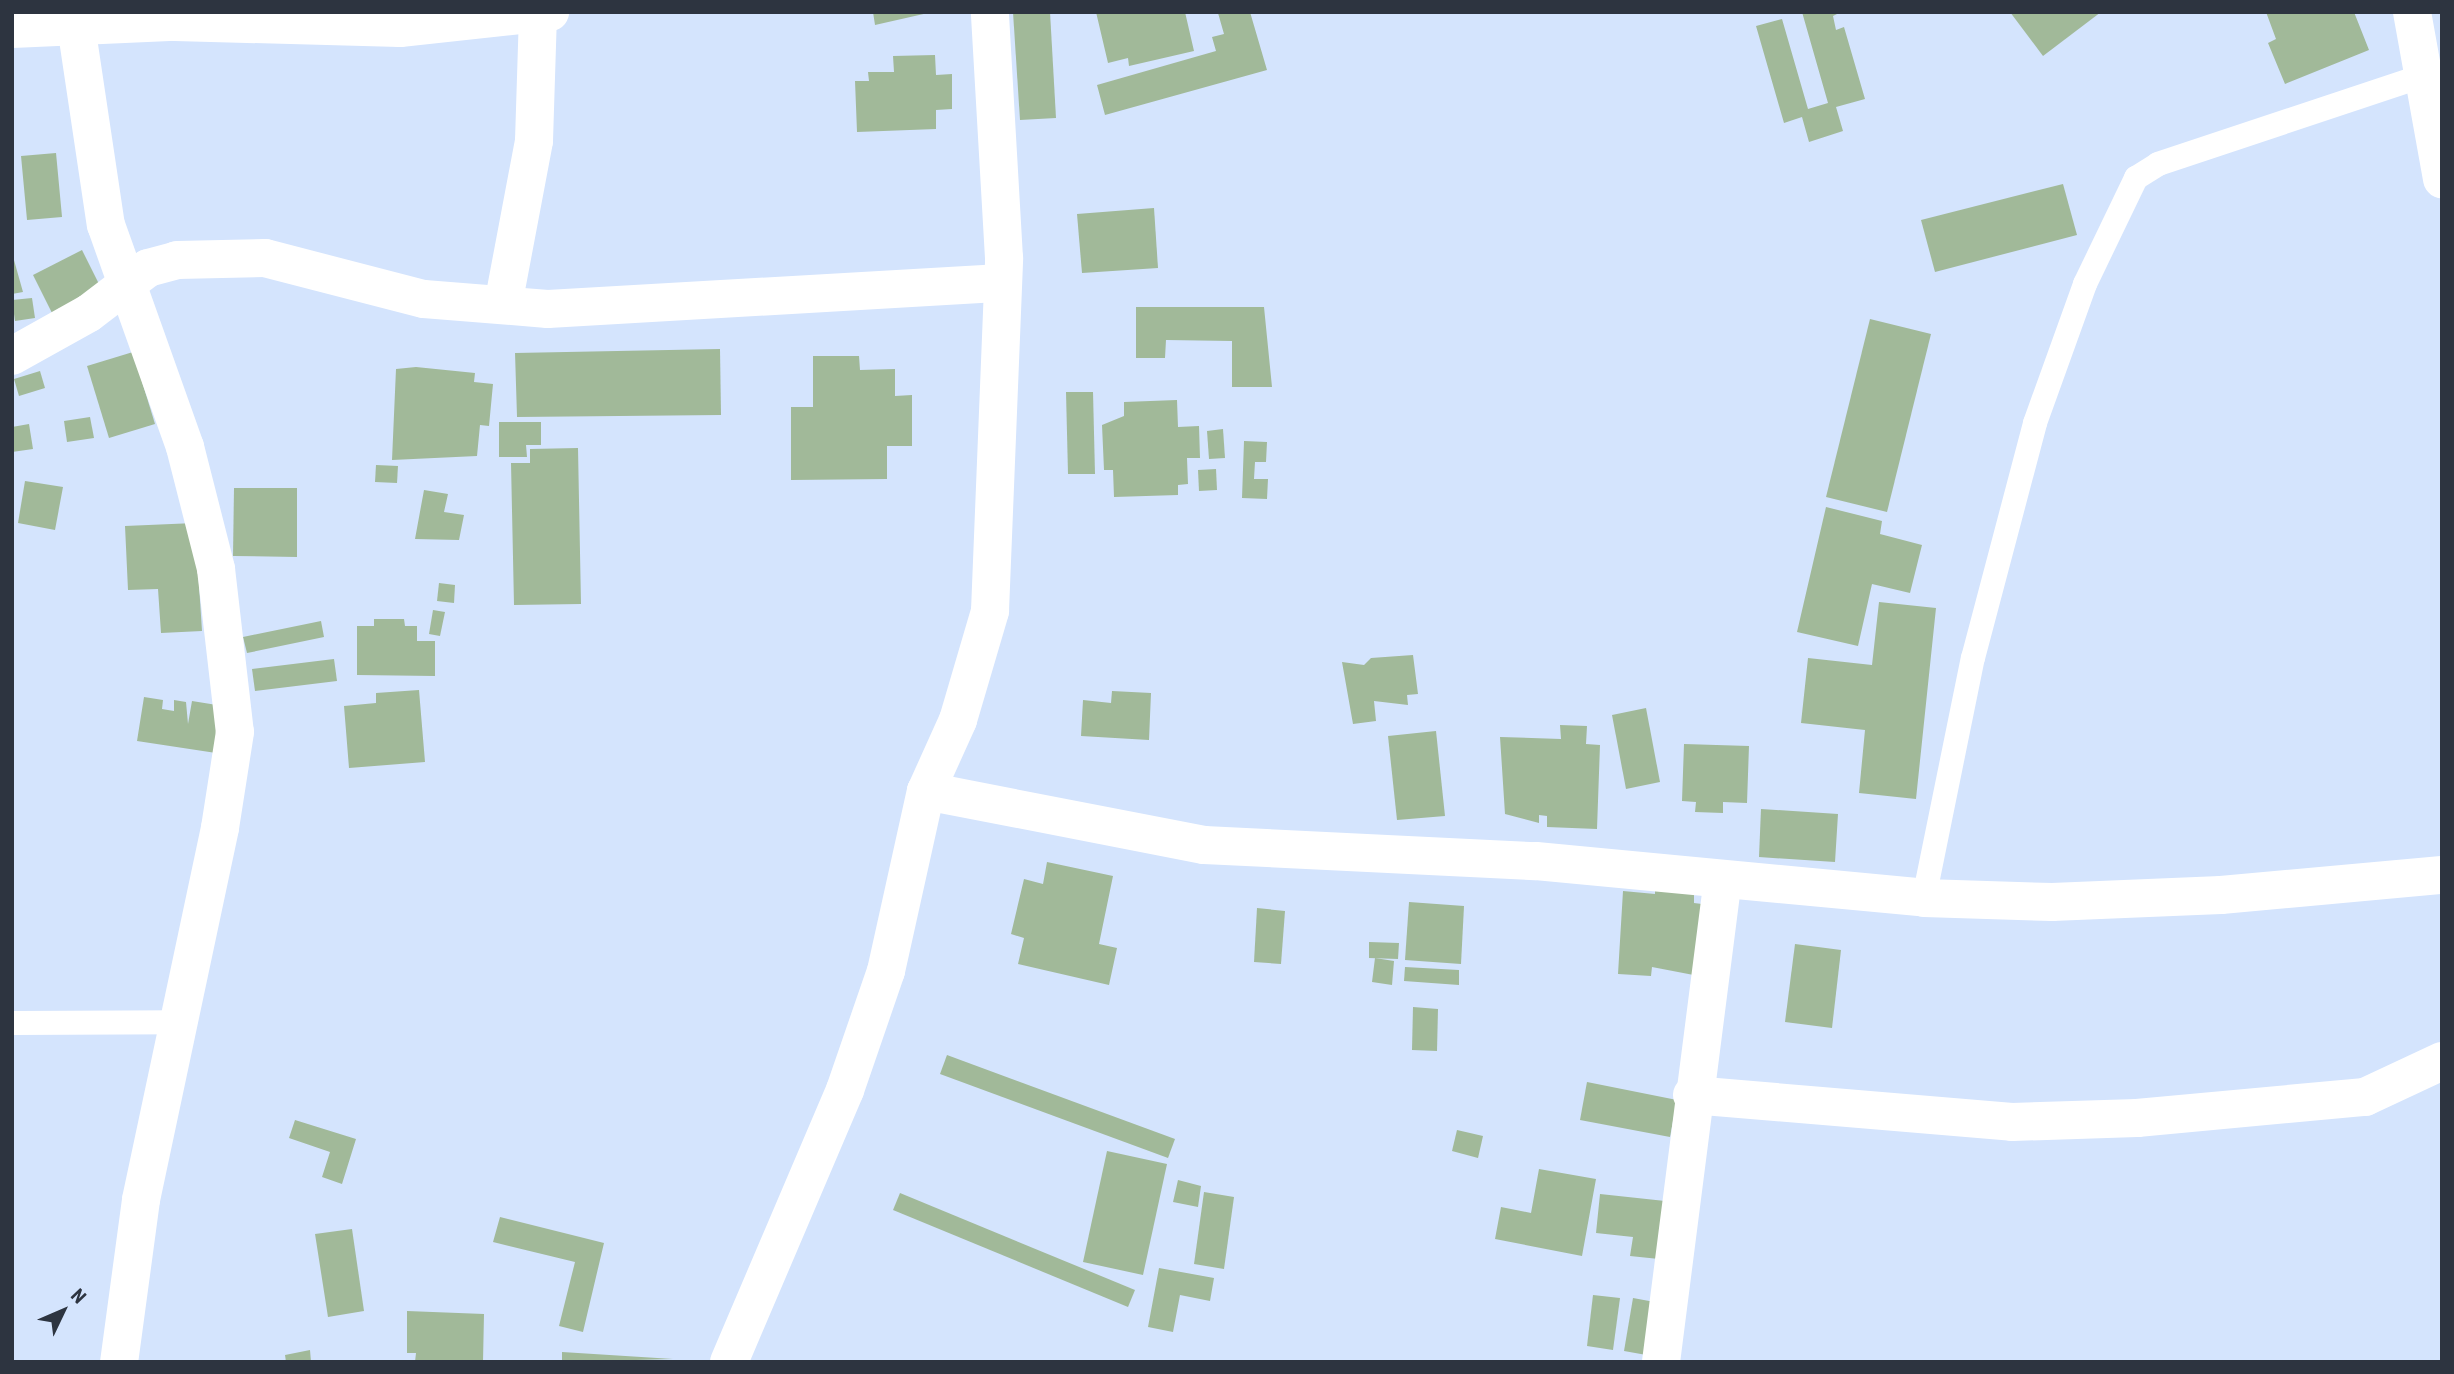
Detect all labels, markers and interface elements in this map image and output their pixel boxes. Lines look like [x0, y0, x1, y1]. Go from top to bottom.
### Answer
north arrow [28, 1276, 98, 1346]
text: N [66, 1284, 91, 1308]

